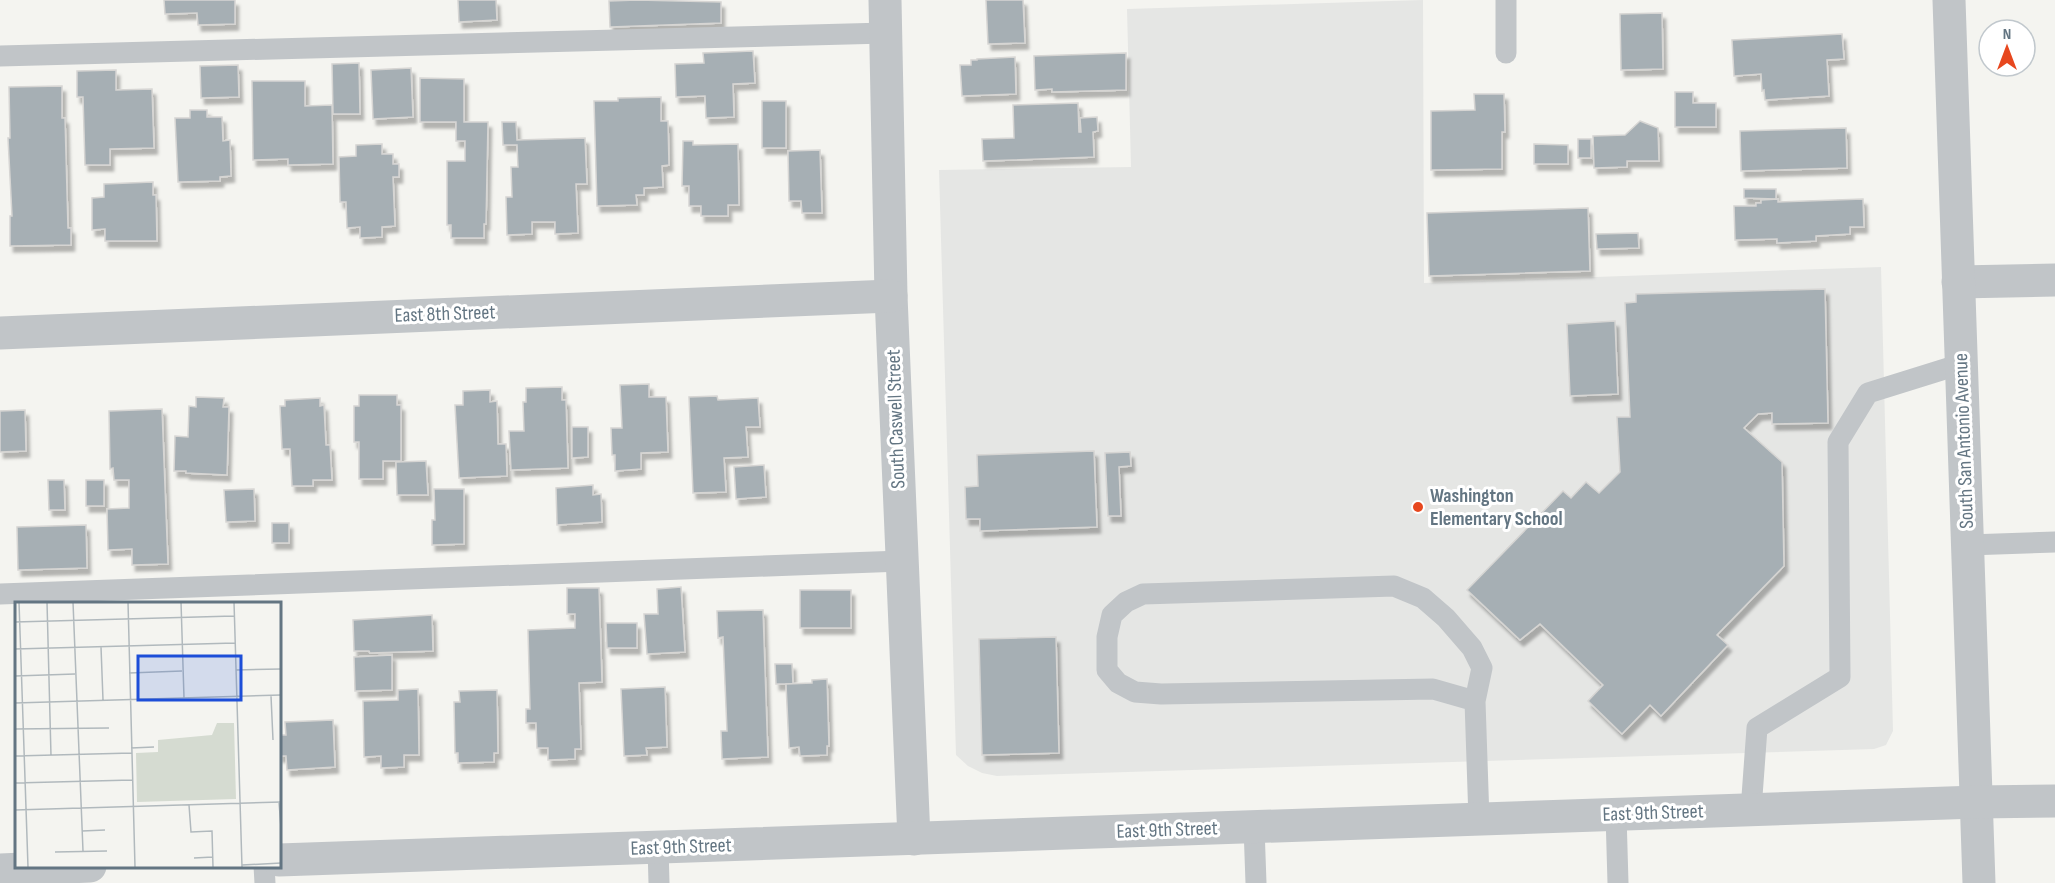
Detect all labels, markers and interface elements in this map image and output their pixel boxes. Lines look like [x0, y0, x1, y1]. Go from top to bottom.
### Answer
north arrow [1977, 18, 2037, 78]
text: N [2003, 25, 2011, 44]
street label: East 8th Street [394, 300, 496, 328]
street label: South Caswell Street [882, 349, 910, 489]
street label: South San Antonio Avenue [1949, 353, 1979, 529]
place label: Washington Elementary School [1430, 484, 1563, 531]
marker: Washington Elementary School [1411, 500, 1425, 514]
inset map [15, 602, 280, 868]
street label: East 9th Street [1602, 799, 1704, 827]
street label: East 9th Street [1116, 816, 1218, 844]
street label: East 9th Street [630, 833, 732, 861]

